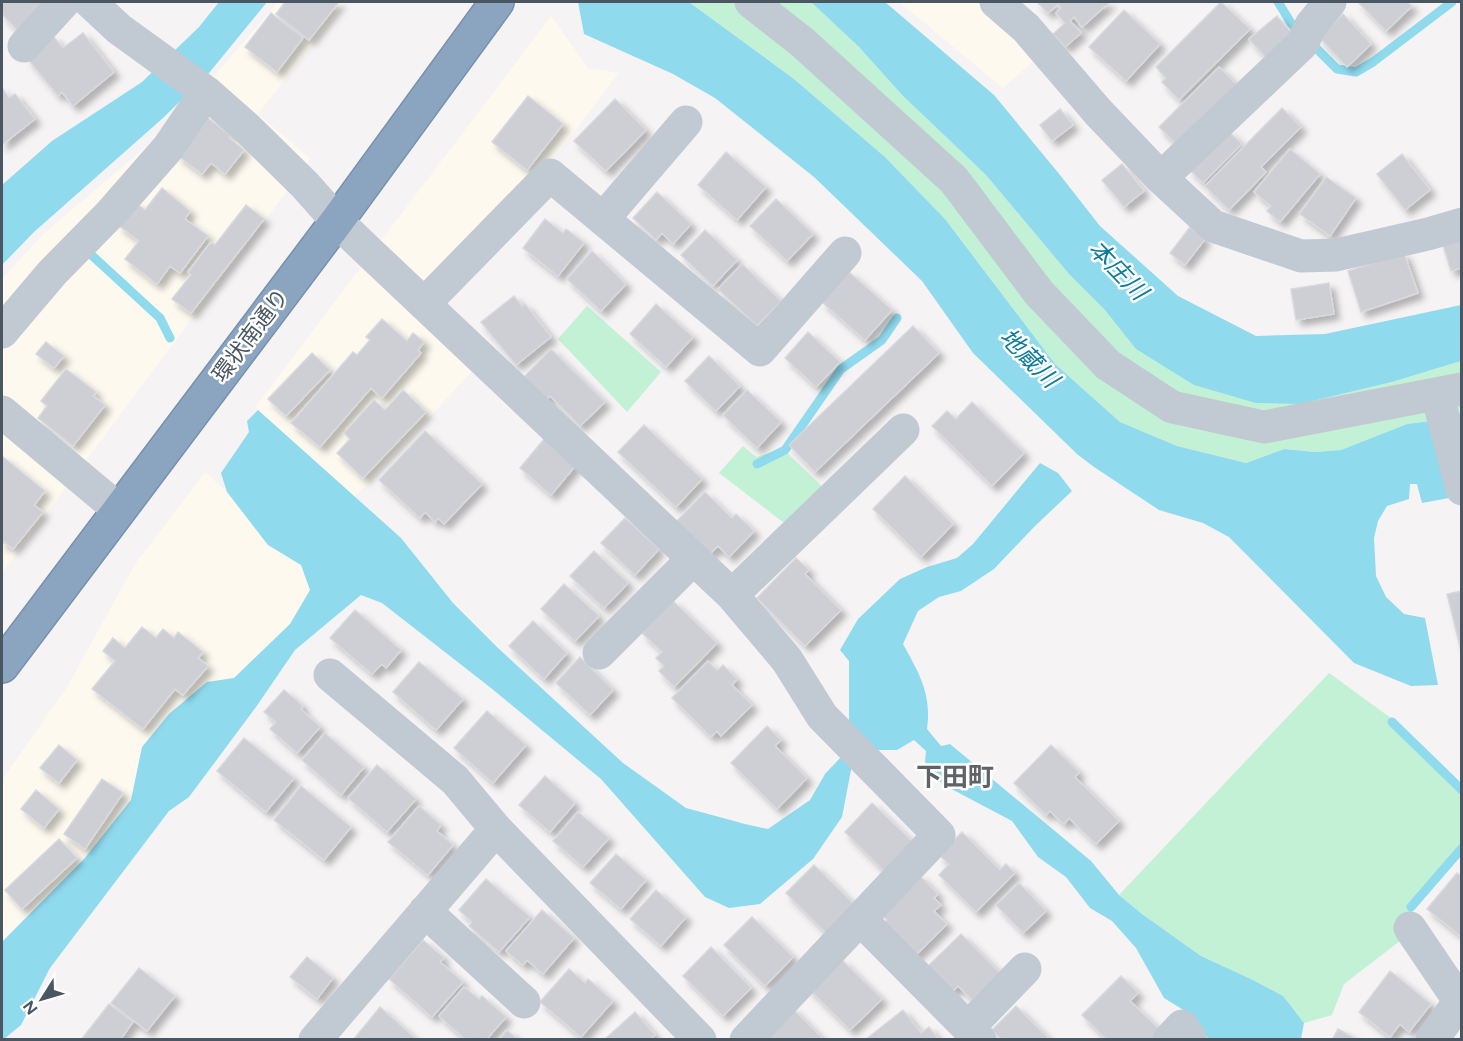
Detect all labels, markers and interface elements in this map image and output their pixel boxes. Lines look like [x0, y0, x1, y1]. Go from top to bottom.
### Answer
water label: 本庄川 [1083, 234, 1156, 308]
street label: 環状南通り [207, 283, 294, 387]
water label: 地蔵川 [994, 322, 1067, 395]
district label: 下田町 [916, 761, 994, 793]
north arrow [12, 969, 72, 1029]
text: N [19, 997, 42, 1018]

